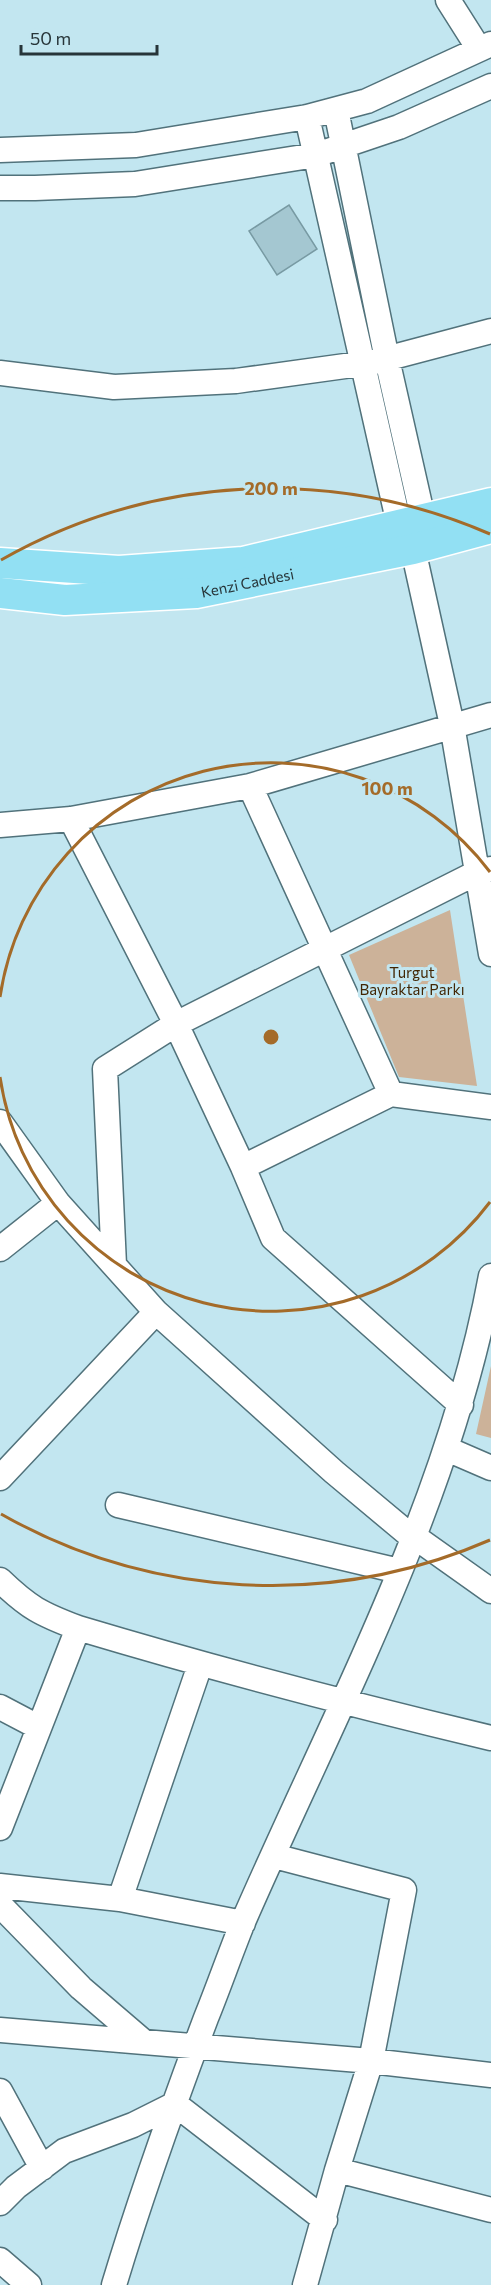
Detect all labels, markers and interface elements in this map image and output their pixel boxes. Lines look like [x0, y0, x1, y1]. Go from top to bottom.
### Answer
scale bar [21, 18, 158, 56]
text: 50 m [30, 27, 71, 49]
text: 200 m [244, 477, 298, 499]
street label: Kenzi Caddesi [199, 564, 295, 601]
text: 100 m [361, 777, 413, 799]
park label: Turgut Bayraktar Parkı [359, 963, 465, 998]
centre of rings [261, 1027, 281, 1047]

